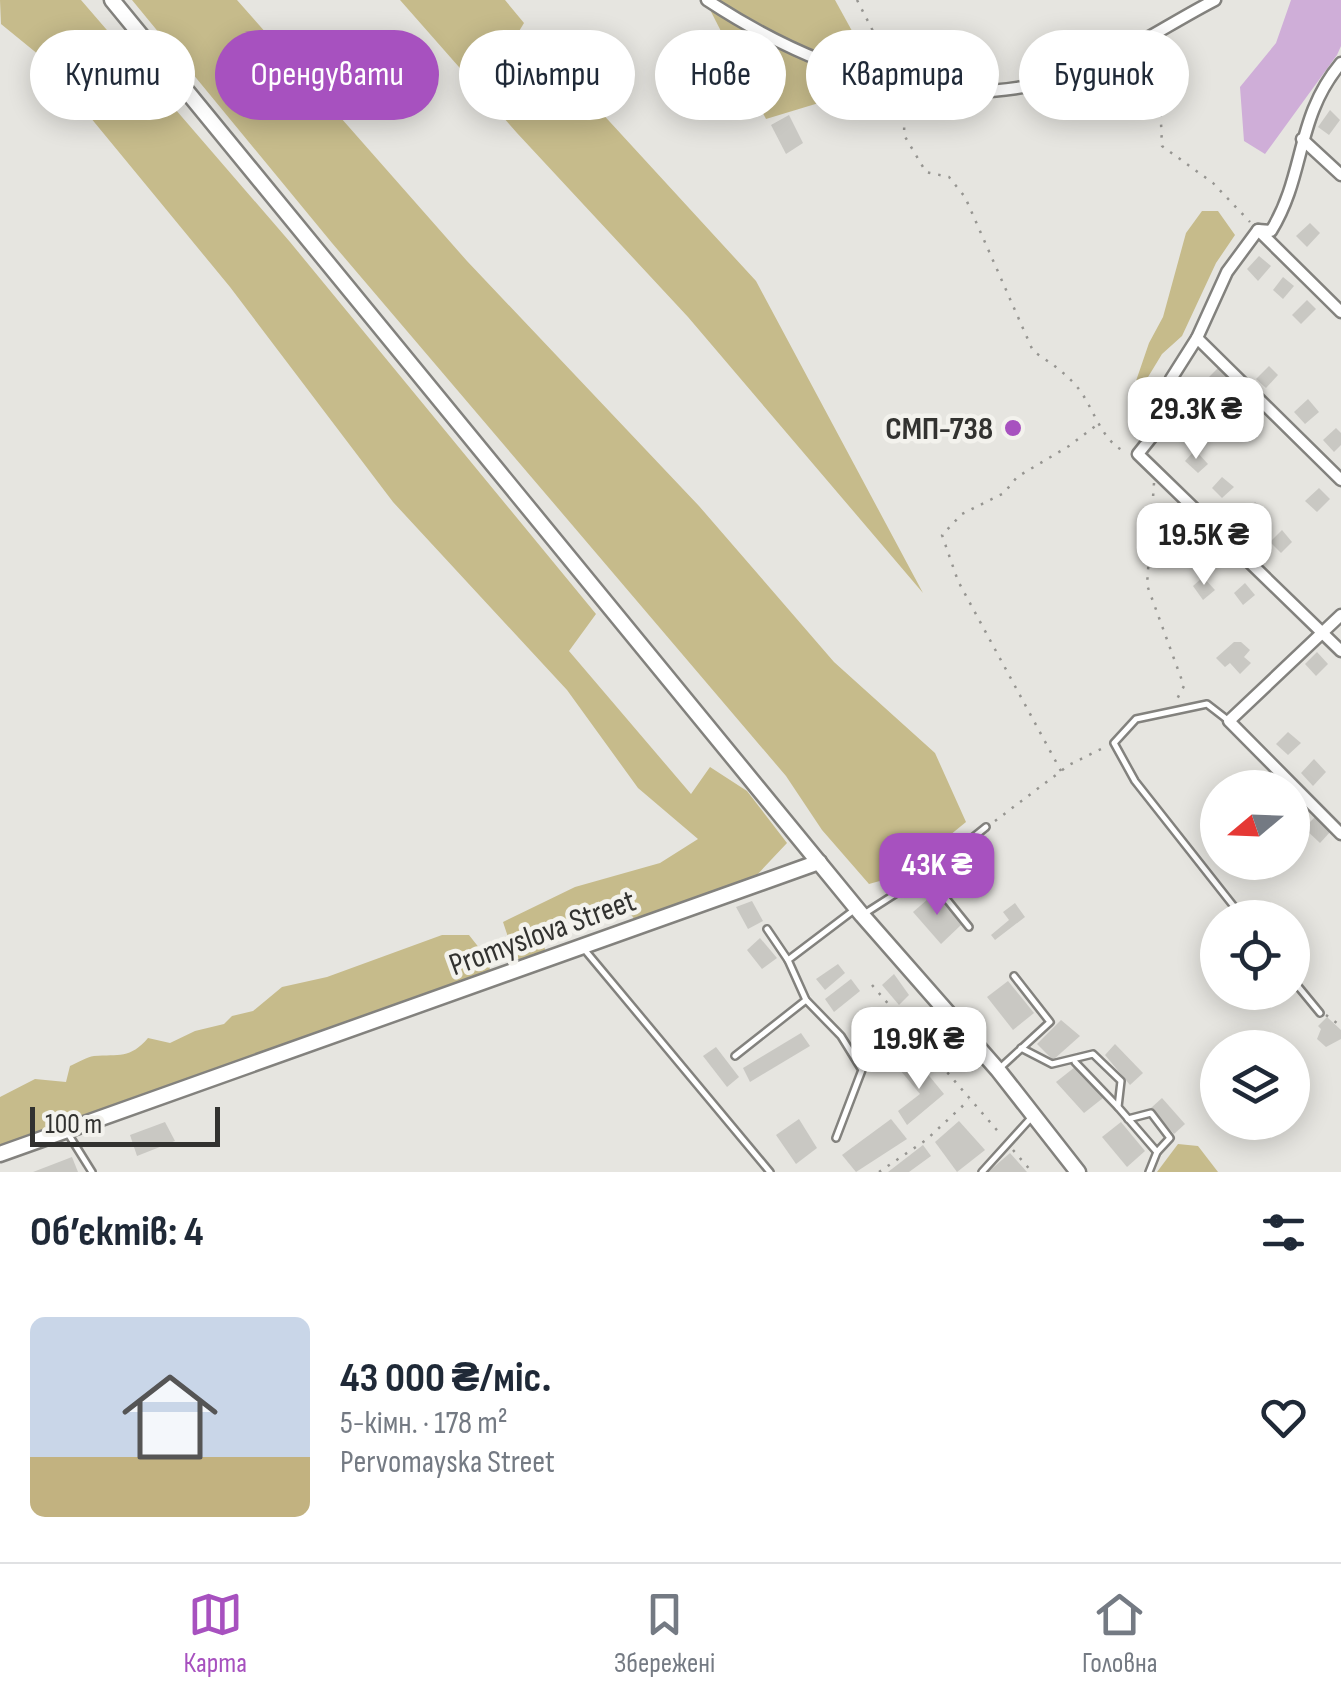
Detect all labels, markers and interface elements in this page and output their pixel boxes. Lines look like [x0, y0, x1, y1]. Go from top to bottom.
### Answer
chip: Купити [30, 30, 195, 120]
chip: Орендувати [215, 30, 439, 120]
chip: Фільтри [459, 30, 635, 120]
chip: Нове [655, 30, 786, 120]
chip: Квартира [806, 30, 999, 120]
chip: Будинок [1019, 30, 1189, 120]
pin: 29.3K ₴ [1104, 377, 1288, 462]
text: 29.3K ₴ [1150, 390, 1242, 429]
place label: СМП-738 [885, 410, 993, 449]
marker: СМП-738 [1002, 417, 1024, 439]
pin: 19.5K ₴ [1112, 503, 1296, 588]
text: 19.5K ₴ [1159, 516, 1249, 555]
north arrow [1200, 770, 1310, 880]
map controls [1200, 770, 1310, 1140]
pin: 43K ₴ [867, 833, 1007, 918]
text: 43K ₴ [901, 846, 973, 885]
street label: Promyslova Street [444, 882, 641, 985]
button: locate [1200, 900, 1310, 1010]
pin: 19.9K ₴ [827, 1007, 1011, 1092]
text: 19.9K ₴ [873, 1020, 965, 1059]
button: layers [1200, 1030, 1310, 1140]
scale bar [30, 1102, 220, 1146]
text: 100 m [45, 1108, 102, 1141]
icon: filters [1256, 1205, 1311, 1260]
text: Об’єктів: 4 [30, 1207, 204, 1258]
text: 43 000 ₴/міс. [340, 1353, 551, 1404]
icon: home [110, 1357, 230, 1477]
icon: heart [1256, 1390, 1311, 1445]
text: 5-кімн. · 178 m² [340, 1404, 508, 1443]
text: Pervomayska Street [340, 1443, 555, 1482]
tab: Карта [183, 1587, 247, 1680]
tab: Збережені [614, 1587, 715, 1680]
tab: Головна [1082, 1587, 1158, 1680]

